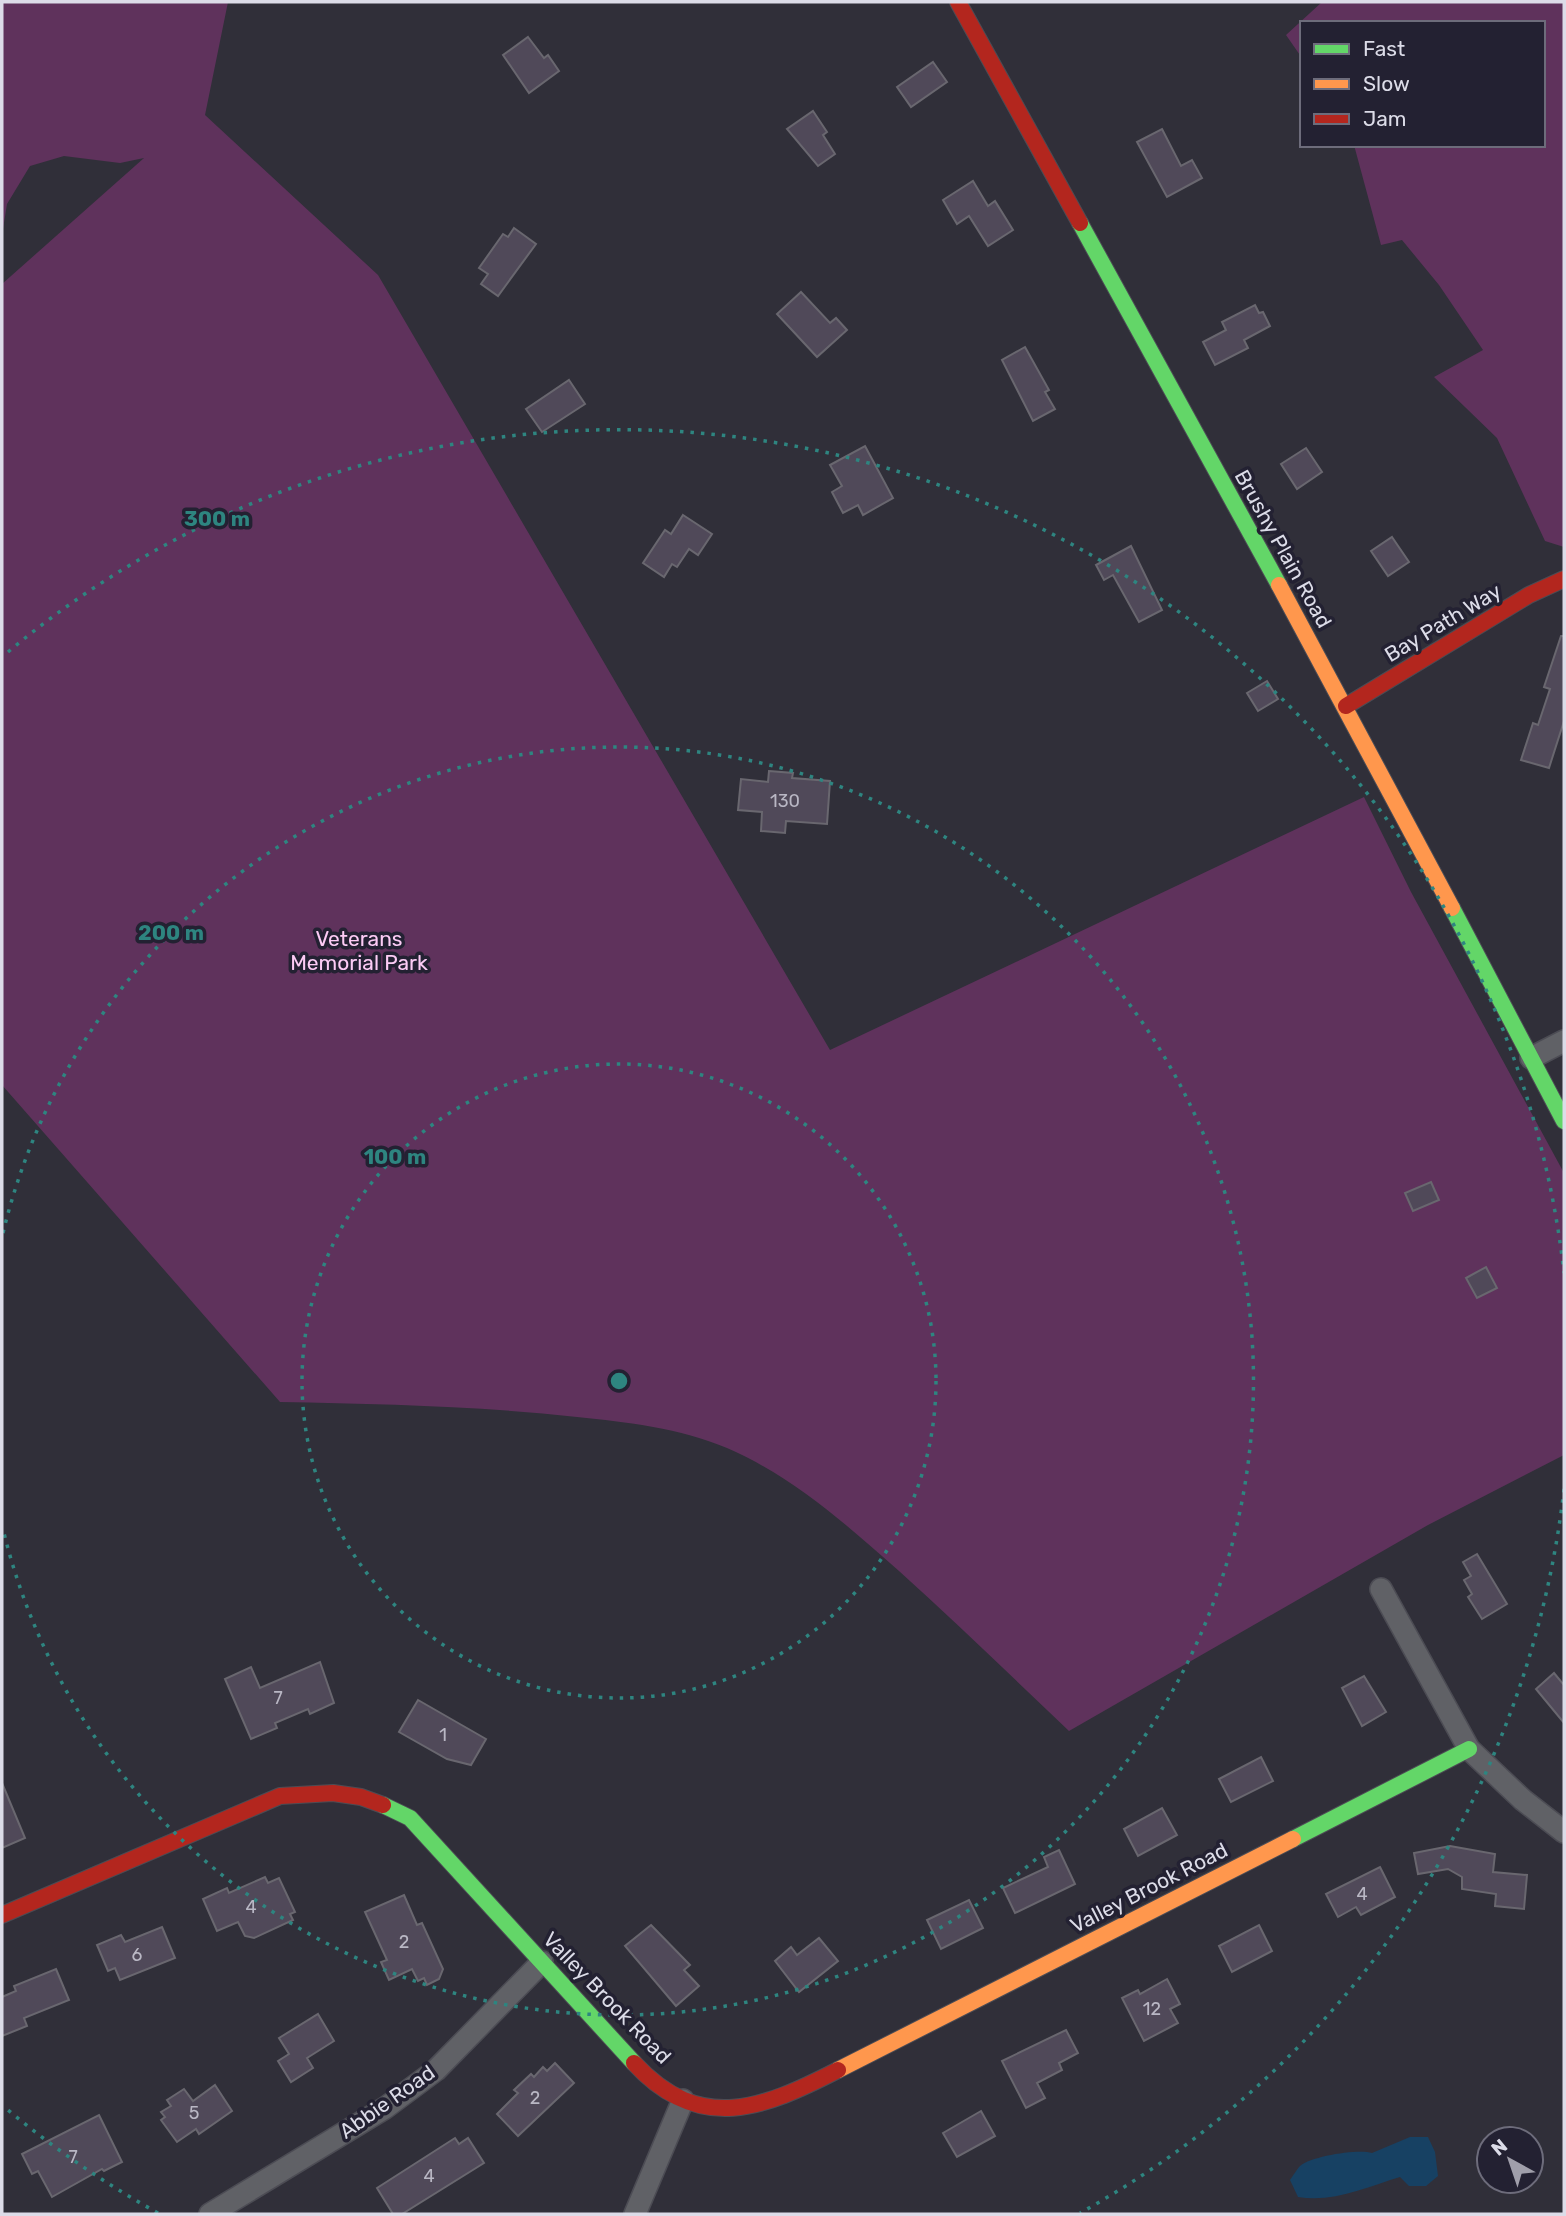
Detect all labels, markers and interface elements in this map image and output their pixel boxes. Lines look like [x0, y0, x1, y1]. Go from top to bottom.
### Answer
legend [1300, 21, 1545, 147]
text: Fast [1363, 36, 1405, 61]
text: Slow [1363, 71, 1410, 96]
text: Jam [1363, 106, 1407, 131]
street label: Brushy Plain Road [1230, 465, 1337, 632]
text: 300 m [184, 506, 250, 531]
street label: Bay Path Way [1380, 578, 1506, 667]
house number: 130 [770, 790, 800, 812]
text: 200 m [138, 920, 204, 945]
park label: Veterans Memorial Park [290, 926, 428, 975]
text: 100 m [364, 1144, 426, 1169]
centre of rings [607, 1369, 631, 1393]
house number: 7 [273, 1687, 283, 1709]
house number: 1 [439, 1724, 447, 1746]
street label: Valley Brook Road [1066, 1837, 1232, 1938]
house number: 4 [1356, 1883, 1368, 1905]
house number: 4 [245, 1896, 257, 1918]
street label: Valley Brook Road [538, 1927, 677, 2069]
house number: 2 [399, 1931, 409, 1953]
house number: 6 [132, 1944, 143, 1966]
house number: 12 [1143, 1998, 1161, 2020]
street label: Abbie Road [334, 2060, 439, 2144]
house number: 2 [530, 2087, 540, 2109]
house number: 5 [189, 2102, 199, 2124]
north arrow [1475, 2125, 1545, 2195]
text: N [1487, 2134, 1512, 2161]
house number: 7 [68, 2146, 78, 2168]
house number: 4 [423, 2165, 435, 2187]

